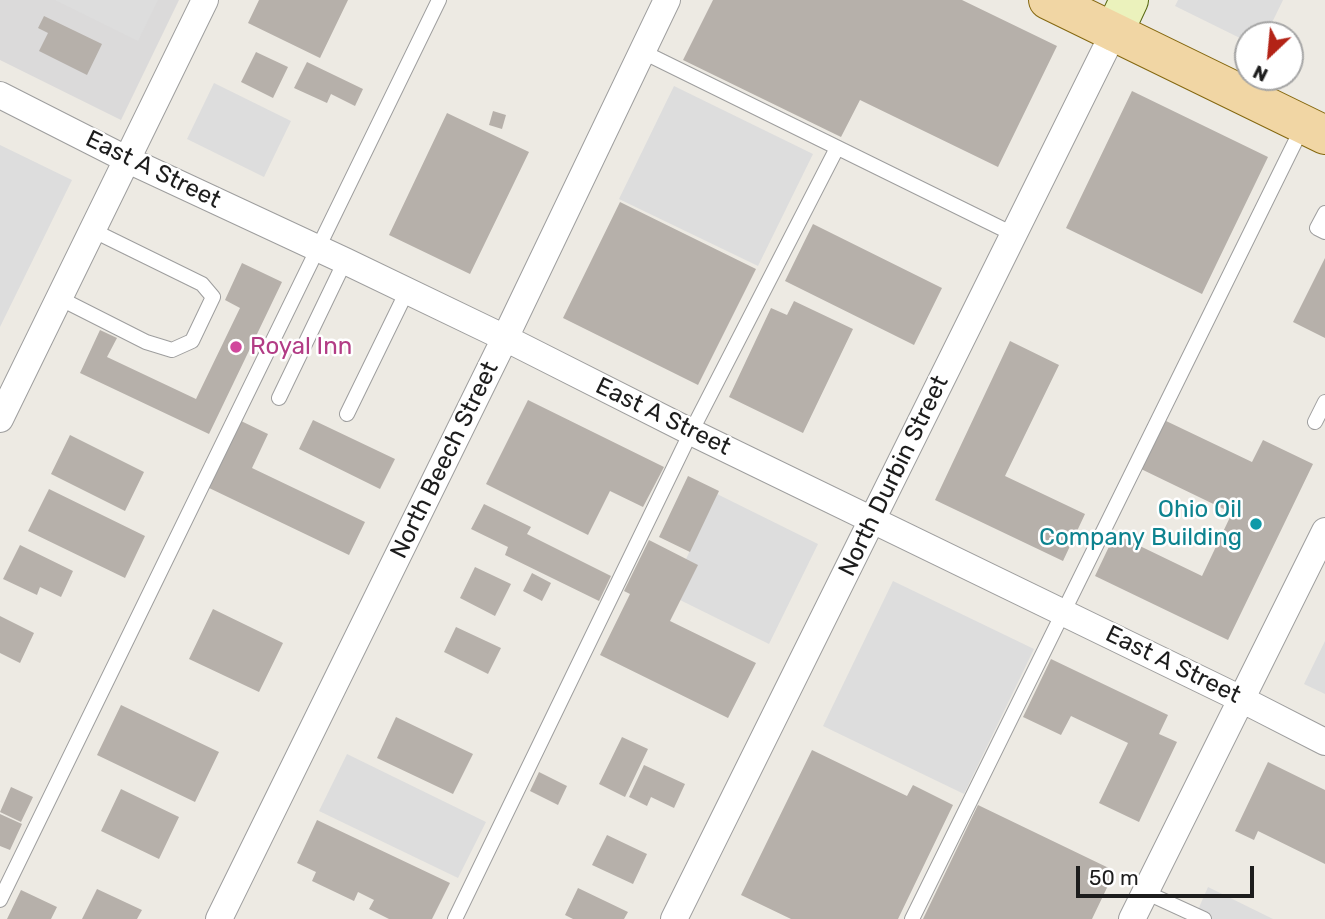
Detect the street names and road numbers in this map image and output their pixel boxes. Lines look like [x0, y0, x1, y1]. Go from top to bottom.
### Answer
street label: East A Street [81, 125, 225, 215]
street label: North Beech Street [385, 357, 505, 563]
street label: North Durbin Street [833, 371, 955, 581]
street label: East A Street [591, 372, 735, 462]
street label: East A Street [1101, 620, 1245, 710]

